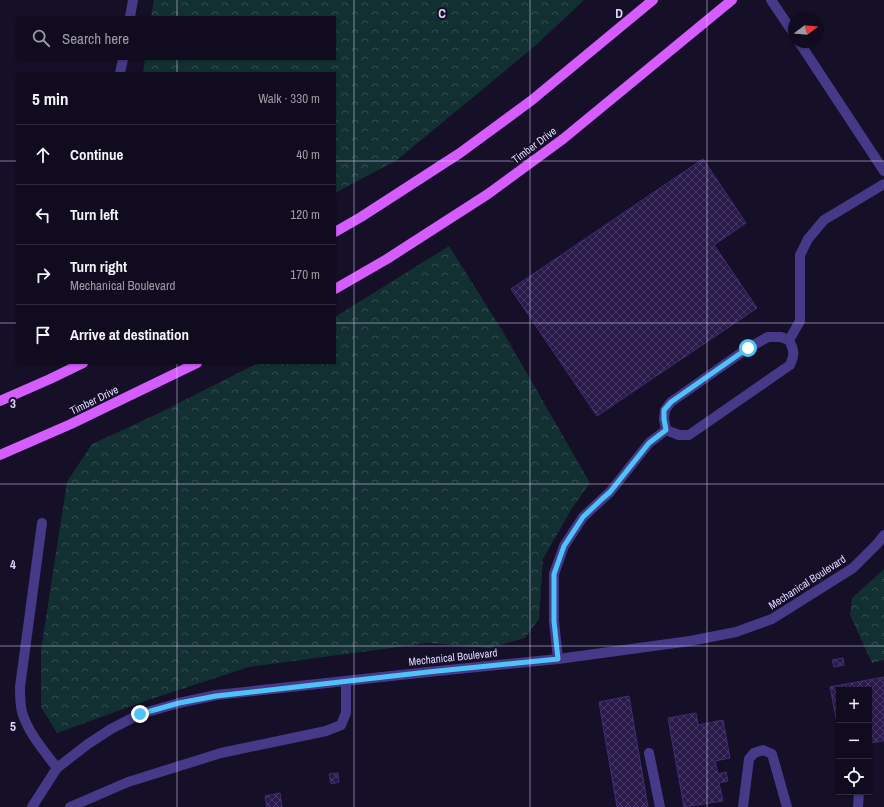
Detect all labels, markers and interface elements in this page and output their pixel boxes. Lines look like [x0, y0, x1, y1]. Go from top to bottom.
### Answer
text: C [438, 5, 446, 22]
text: D [615, 5, 623, 22]
north arrow [788, 12, 824, 48]
search box [16, 16, 336, 60]
icon: search [30, 27, 52, 49]
text: Search here [62, 28, 129, 49]
text: 5 min [32, 87, 68, 110]
text: Walk · 330 m [258, 90, 320, 107]
street label: Timber Drive [509, 124, 559, 166]
icon: ahead [32, 144, 54, 166]
text: Continue [70, 144, 123, 165]
text: 40 m [296, 146, 320, 163]
icon: left [32, 204, 54, 226]
text: Turn left [70, 204, 118, 225]
text: 120 m [290, 206, 320, 223]
text: Turn right [70, 256, 127, 277]
icon: right [32, 264, 54, 286]
text: 170 m [290, 266, 320, 283]
text: Mechanical Boulevard [70, 277, 175, 294]
icon: arrive [32, 324, 54, 346]
text: Arrive at destination [70, 324, 189, 345]
route start [739, 339, 757, 357]
street label: Timber Drive [67, 382, 121, 418]
text: 3 [10, 395, 16, 412]
street label: Mechanical Boulevard [766, 552, 848, 612]
text: 4 [10, 556, 16, 573]
street label: Mechanical Boulevard [408, 645, 498, 669]
map controls [836, 687, 872, 795]
button: + [836, 687, 872, 723]
route end [131, 705, 149, 723]
text: 5 [10, 718, 16, 735]
button: − [836, 723, 872, 759]
button: locate [836, 759, 872, 795]

